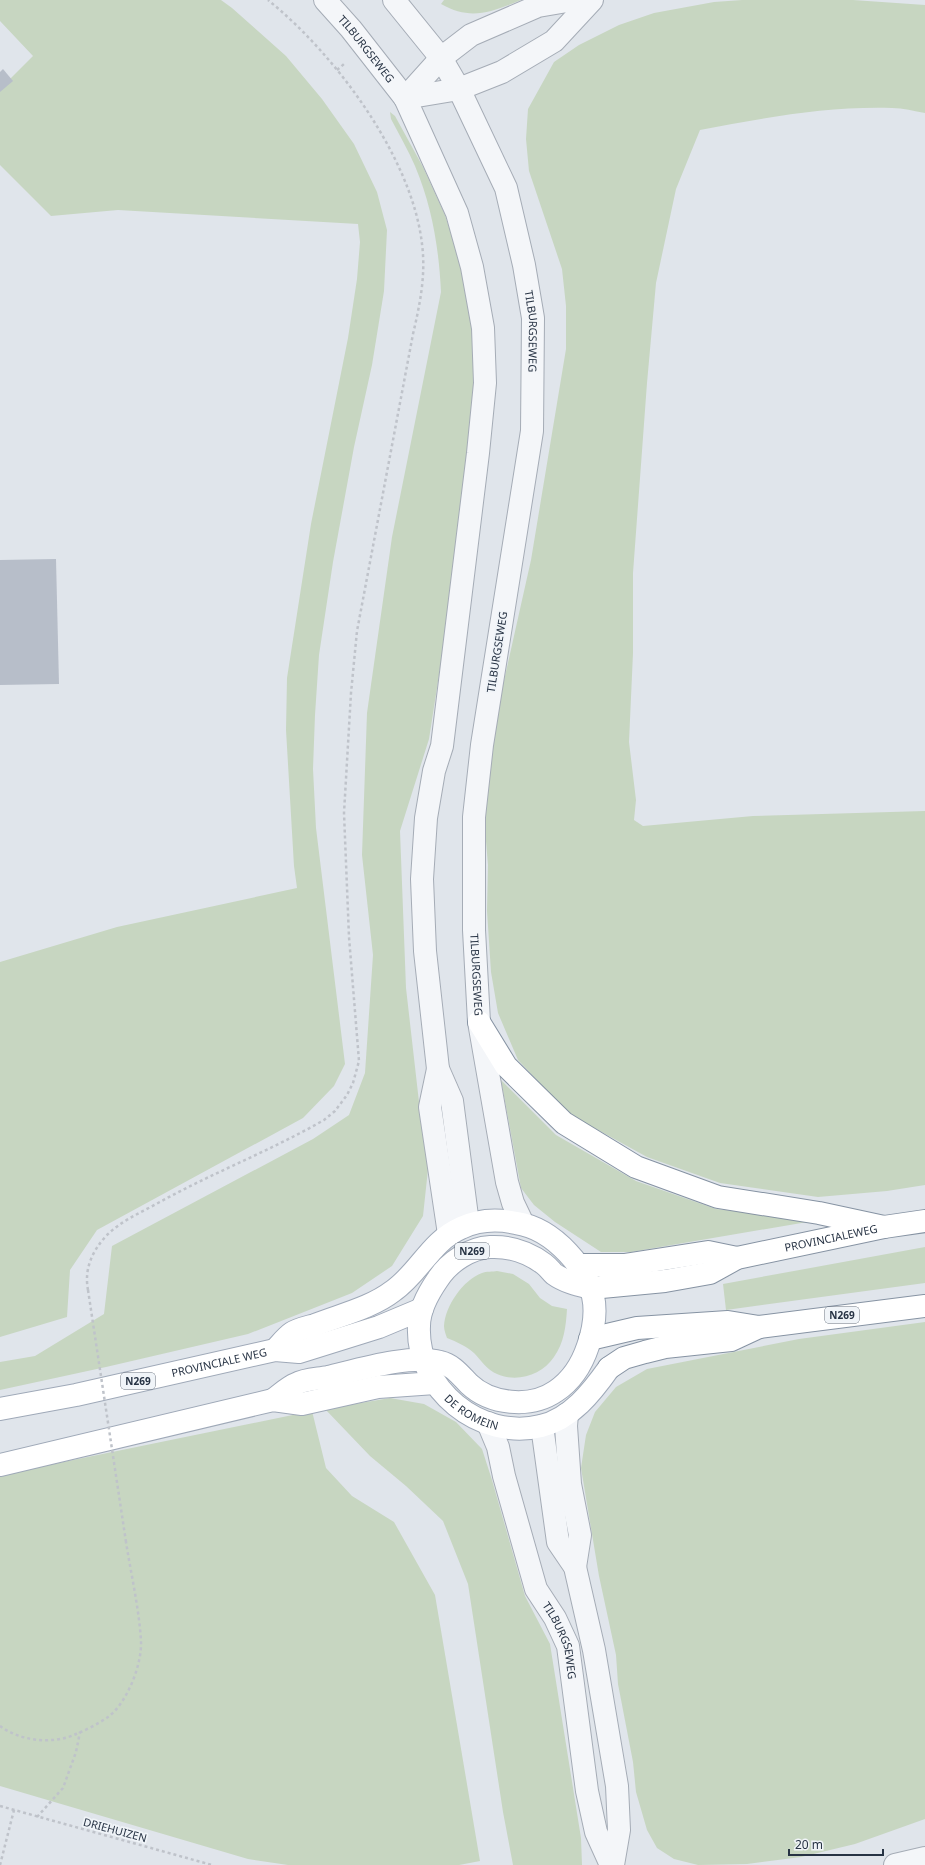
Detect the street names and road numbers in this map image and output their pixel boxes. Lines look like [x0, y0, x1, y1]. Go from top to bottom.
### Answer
street label: TILBURGSEWEG [335, 12, 398, 85]
street label: TILBURGSEWEG [521, 289, 541, 372]
street label: TILBURGSEWEG [483, 610, 510, 694]
street label: TILBURGSEWEG [467, 933, 487, 1016]
street label: PROVINCIALEWEG [783, 1221, 879, 1255]
road number: N269 [455, 1243, 489, 1259]
road number: N269 [825, 1307, 859, 1323]
street label: PROVINCIALE WEG [170, 1344, 268, 1380]
road number: N269 [121, 1373, 155, 1389]
street label: DE ROMEIN [441, 1391, 500, 1433]
street label: TILBURGSEWEG [539, 1599, 580, 1680]
street label: DRIEHUIZEN [82, 1814, 149, 1845]

